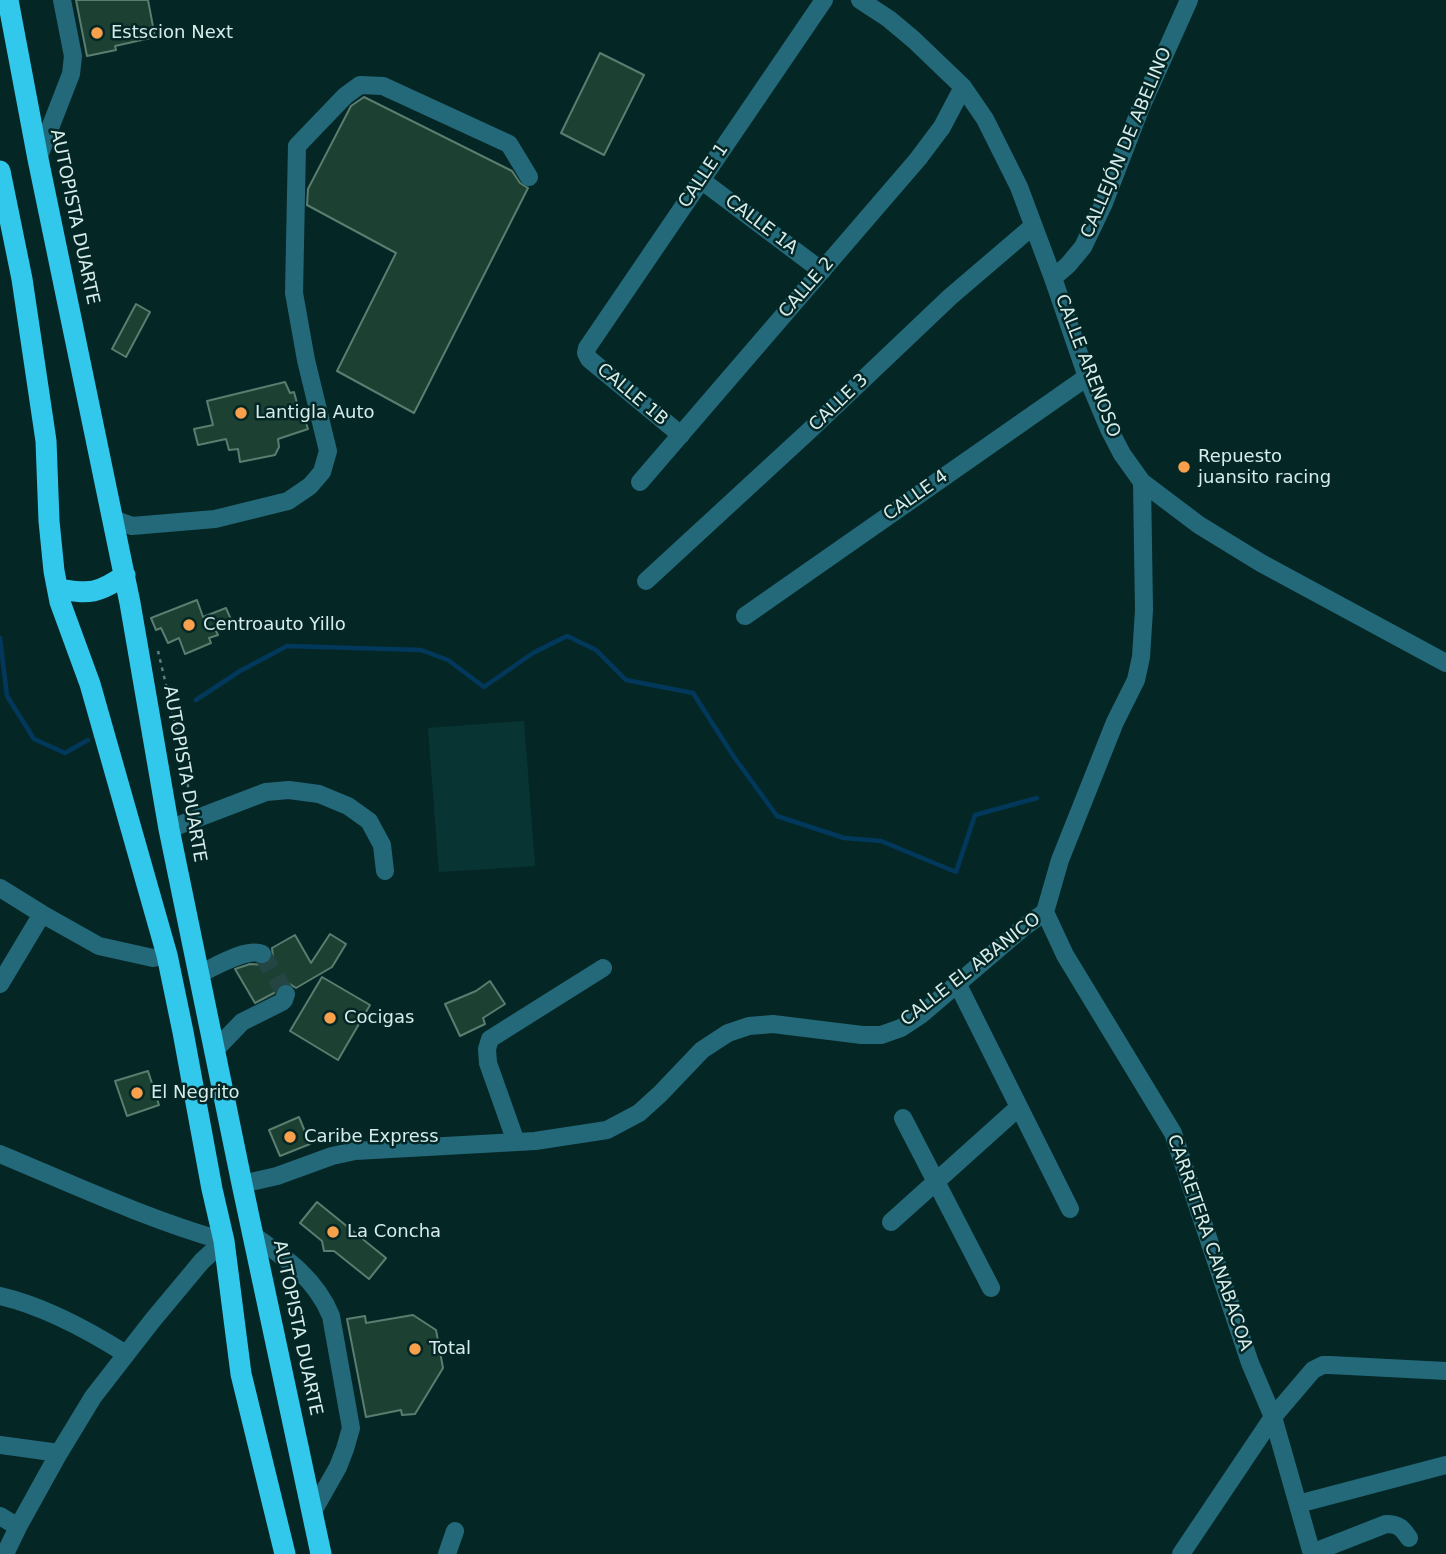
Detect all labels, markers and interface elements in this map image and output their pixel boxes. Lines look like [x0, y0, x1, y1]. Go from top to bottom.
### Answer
place label: Estscion Next [111, 22, 233, 44]
marker: Estscion Next [89, 25, 105, 41]
street label: CALLEJÓN DE ABELINO [1077, 44, 1177, 242]
street label: AUTOPISTA DUARTE [45, 127, 103, 307]
street label: CALLE 1 [675, 139, 733, 213]
street label: CALLE 1A [720, 191, 802, 259]
street label: CALLE 2 [775, 253, 839, 323]
street label: CALLE ARENOSO [1050, 291, 1124, 441]
street label: CALLE 1B [592, 359, 672, 431]
street label: CALLE 3 [805, 370, 873, 436]
place label: Lantigla Auto [255, 402, 374, 424]
marker: Lantigla Auto [233, 405, 249, 421]
place label: Repuesto juansito racing [1198, 446, 1331, 489]
marker: Repuesto juansito racing [1176, 459, 1192, 475]
street label: CALLE 4 [880, 466, 952, 526]
place label: Centroauto Yillo [203, 614, 346, 636]
marker: Centroauto Yillo [181, 617, 197, 633]
street label: AUTOPISTA DUARTE [158, 684, 210, 864]
street label: CALLE EL ABANICO [897, 909, 1045, 1031]
place label: Cocigas [344, 1007, 414, 1029]
marker: Cocigas [322, 1010, 338, 1026]
place label: El Negrito [151, 1082, 240, 1104]
marker: El Negrito [129, 1085, 145, 1101]
place label: Caribe Express [304, 1126, 439, 1148]
marker: Caribe Express [282, 1129, 298, 1145]
street label: CARRETERA CANABACOA [1162, 1132, 1256, 1354]
place label: La Concha [347, 1221, 441, 1243]
marker: La Concha [325, 1224, 341, 1240]
street label: AUTOPISTA DUARTE [268, 1238, 326, 1418]
place label: Total [429, 1338, 471, 1360]
marker: Total [407, 1341, 423, 1357]

